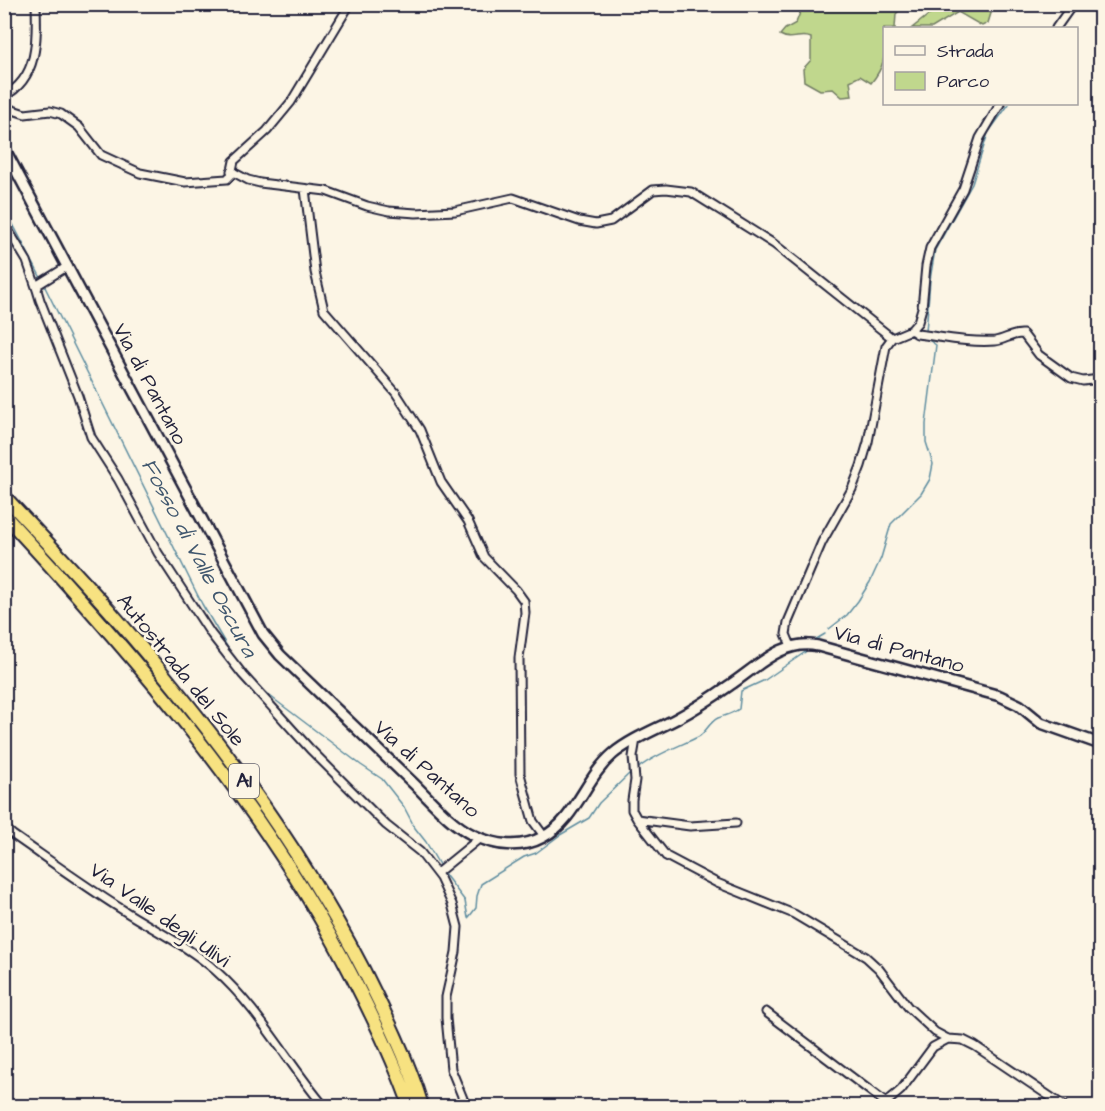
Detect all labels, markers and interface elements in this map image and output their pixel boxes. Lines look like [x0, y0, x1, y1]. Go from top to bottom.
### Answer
legend [883, 27, 1078, 105]
text: Strada [937, 39, 993, 64]
text: Parco [937, 69, 989, 94]
street label: Via di Pantano [106, 318, 194, 450]
water label: Fosso di Valle Oscura [133, 453, 265, 664]
street label: Autostrada del Sole [110, 587, 252, 753]
street label: Via di Pantano [831, 618, 968, 680]
street label: Via di Pantano [368, 713, 487, 825]
road number: A1 [229, 764, 259, 798]
street label: Via Valle degli Ulivi [83, 856, 236, 976]

